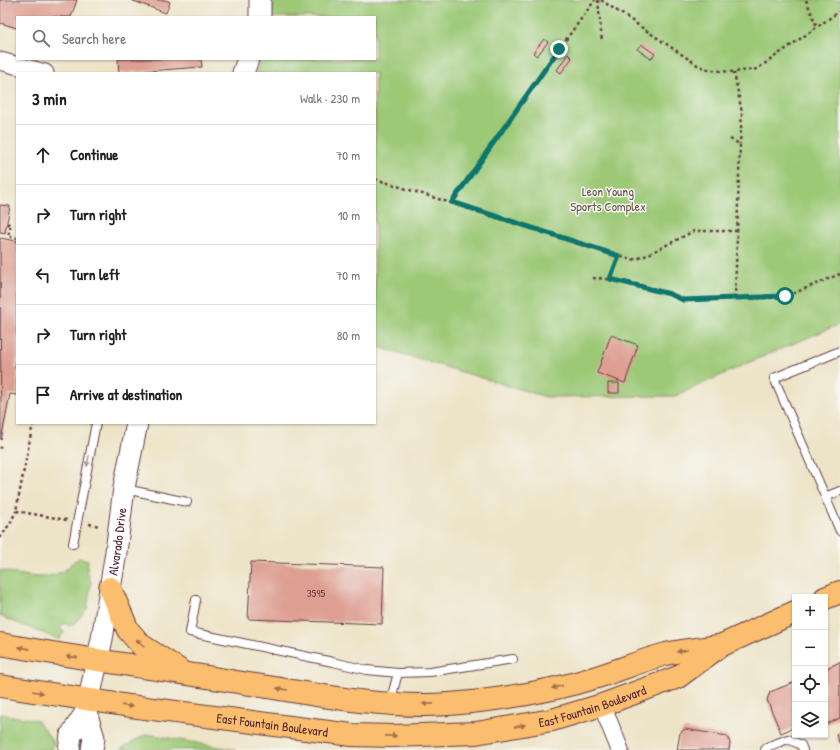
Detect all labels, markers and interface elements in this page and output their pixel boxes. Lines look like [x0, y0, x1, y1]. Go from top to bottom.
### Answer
search box [16, 16, 376, 60]
icon: search [30, 27, 52, 49]
text: Search here [62, 28, 126, 49]
route end [550, 40, 568, 58]
text: 3 min [32, 87, 67, 110]
text: Walk · 230 m [300, 89, 360, 107]
icon: ahead [32, 144, 54, 166]
text: Continue [70, 144, 118, 165]
text: 70 m [336, 146, 360, 164]
park label: Leon Young Sports Complex [570, 182, 646, 215]
icon: right [32, 204, 54, 226]
text: Turn right [70, 204, 126, 225]
text: 10 m [338, 206, 360, 224]
icon: left [32, 264, 54, 286]
text: Turn left [70, 264, 120, 285]
text: 70 m [336, 266, 360, 284]
route start [776, 287, 794, 305]
icon: right [32, 324, 54, 346]
text: Turn right [70, 324, 126, 345]
text: 80 m [337, 326, 360, 344]
icon: arrive [32, 384, 54, 406]
text: Arrive at destination [70, 384, 182, 405]
one-way arrow [85, 455, 91, 467]
street label: Alvarado Drive [103, 507, 130, 577]
house number: 3595 [307, 586, 325, 600]
map controls [792, 594, 828, 738]
button: + [792, 594, 828, 630]
button: − [792, 630, 828, 666]
one-way arrow [135, 638, 145, 648]
one-way arrow [18, 645, 30, 651]
one-way arrow [676, 649, 688, 655]
one-way arrow [66, 654, 78, 660]
button: locate [792, 666, 828, 702]
street label: East Fountain Boulevard [537, 681, 649, 731]
one-way arrow [551, 684, 563, 690]
one-way arrow [276, 686, 288, 692]
one-way arrow [32, 689, 45, 695]
one-way arrow [421, 701, 434, 707]
button: layers [792, 702, 828, 738]
one-way arrow [121, 703, 133, 709]
street label: East Fountain Boulevard [216, 708, 329, 741]
one-way arrow [514, 723, 526, 729]
one-way arrow [385, 733, 398, 739]

